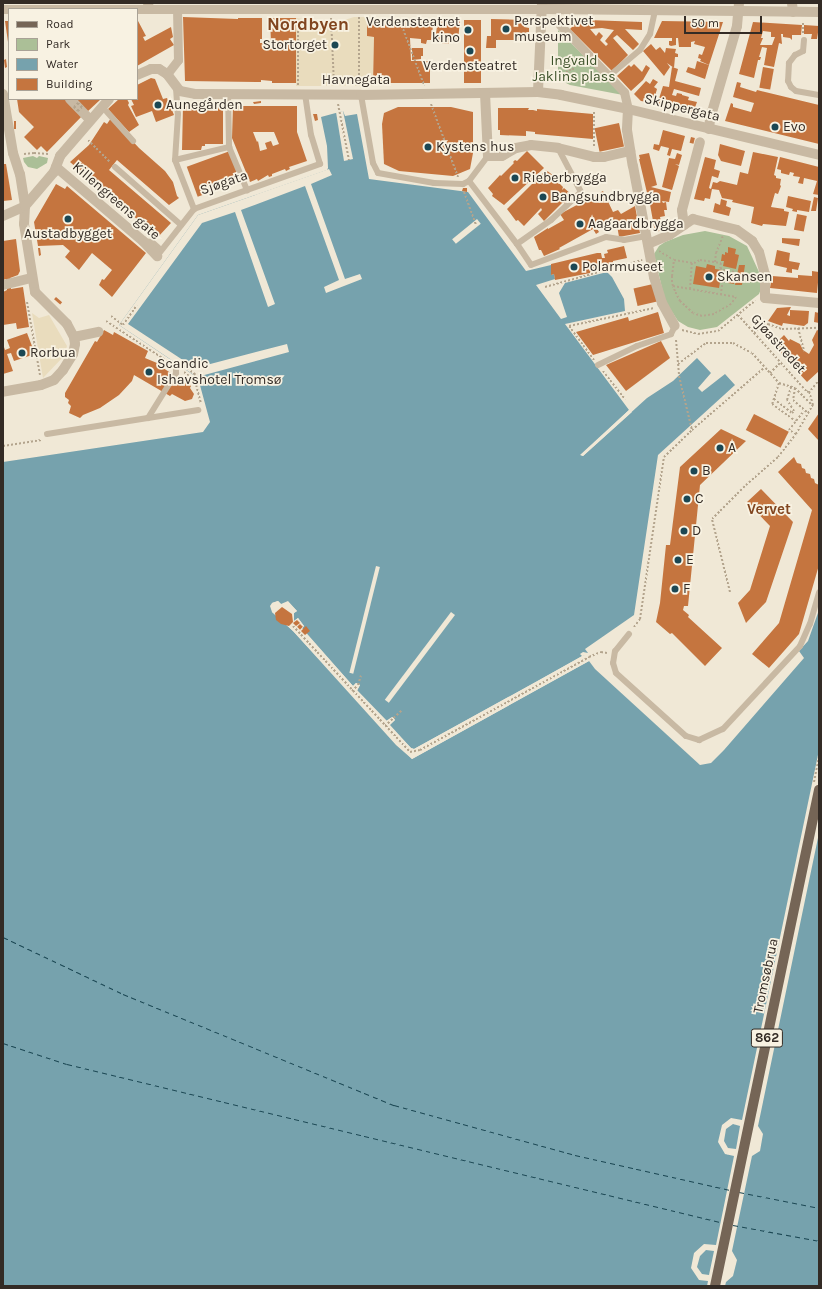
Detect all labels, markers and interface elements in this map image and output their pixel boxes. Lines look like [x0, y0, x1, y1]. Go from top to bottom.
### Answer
legend [8, 8, 138, 100]
scale bar [686, 8, 764, 34]
district label: Nordbyen [267, 13, 349, 35]
place label: Perspektivet museum [514, 13, 594, 46]
place label: Verdensteatret kino [366, 14, 460, 46]
text: 50 m [691, 16, 719, 30]
text: Road [46, 17, 74, 31]
marker: Perspektivet museum [501, 24, 511, 34]
marker: Verdensteatret kino [463, 25, 473, 35]
text: Park [46, 37, 70, 51]
place label: Stortorget [262, 37, 327, 53]
marker: Stortorget [330, 40, 340, 50]
marker: Verdensteatret [465, 46, 475, 56]
park label: Ingvald Jaklins plass [533, 53, 615, 86]
text: Water [46, 57, 78, 71]
place label: Verdensteatret [423, 58, 517, 74]
street label: Havnegata [322, 72, 390, 88]
text: Building [46, 77, 92, 91]
street label: Skippergata [642, 90, 722, 126]
place label: Aunegården [166, 97, 243, 113]
marker: Aunegården [153, 100, 163, 110]
place label: Evo [783, 119, 806, 135]
marker: Evo [770, 122, 780, 132]
place label: Kystens hus [436, 139, 514, 155]
marker: Kystens hus [423, 142, 433, 152]
street label: Killengreens gate [69, 158, 163, 244]
street label: Sjøgata [198, 167, 250, 199]
place label: Rieberbrygga [523, 170, 607, 186]
marker: Rieberbrygga [510, 173, 520, 183]
place label: Bangsundbrygga [551, 189, 660, 205]
marker: Bangsundbrygga [538, 192, 548, 202]
marker: Austadbygget [63, 214, 73, 224]
place label: Aagaardbrygga [588, 216, 684, 232]
marker: Aagaardbrygga [575, 219, 585, 229]
place label: Austadbygget [24, 226, 112, 242]
place label: Polarmuseet [582, 259, 663, 275]
marker: Polarmuseet [569, 262, 579, 272]
place label: Skansen [717, 269, 773, 285]
marker: Skansen [704, 272, 714, 282]
street label: Gjøastredet [747, 311, 809, 377]
place label: Rorbua [30, 345, 76, 361]
marker: Rorbua [17, 348, 27, 358]
place label: Scandic Ishavshotel Tromsø [157, 356, 281, 388]
marker: Scandic Ishavshotel Tromsø [144, 367, 154, 377]
place label: A [728, 440, 736, 456]
marker: A [715, 443, 725, 453]
place label: B [702, 463, 711, 479]
marker: B [689, 466, 699, 476]
place label: C [695, 491, 704, 507]
marker: C [682, 494, 692, 504]
district label: Vervet [747, 501, 791, 519]
place label: D [692, 523, 701, 539]
marker: D [679, 526, 689, 536]
place label: E [686, 552, 694, 568]
marker: E [673, 555, 683, 565]
place label: F [683, 581, 690, 597]
marker: F [670, 584, 680, 594]
street label: Tromsøbrua [750, 937, 782, 1015]
road number: 862 [750, 1027, 784, 1049]

